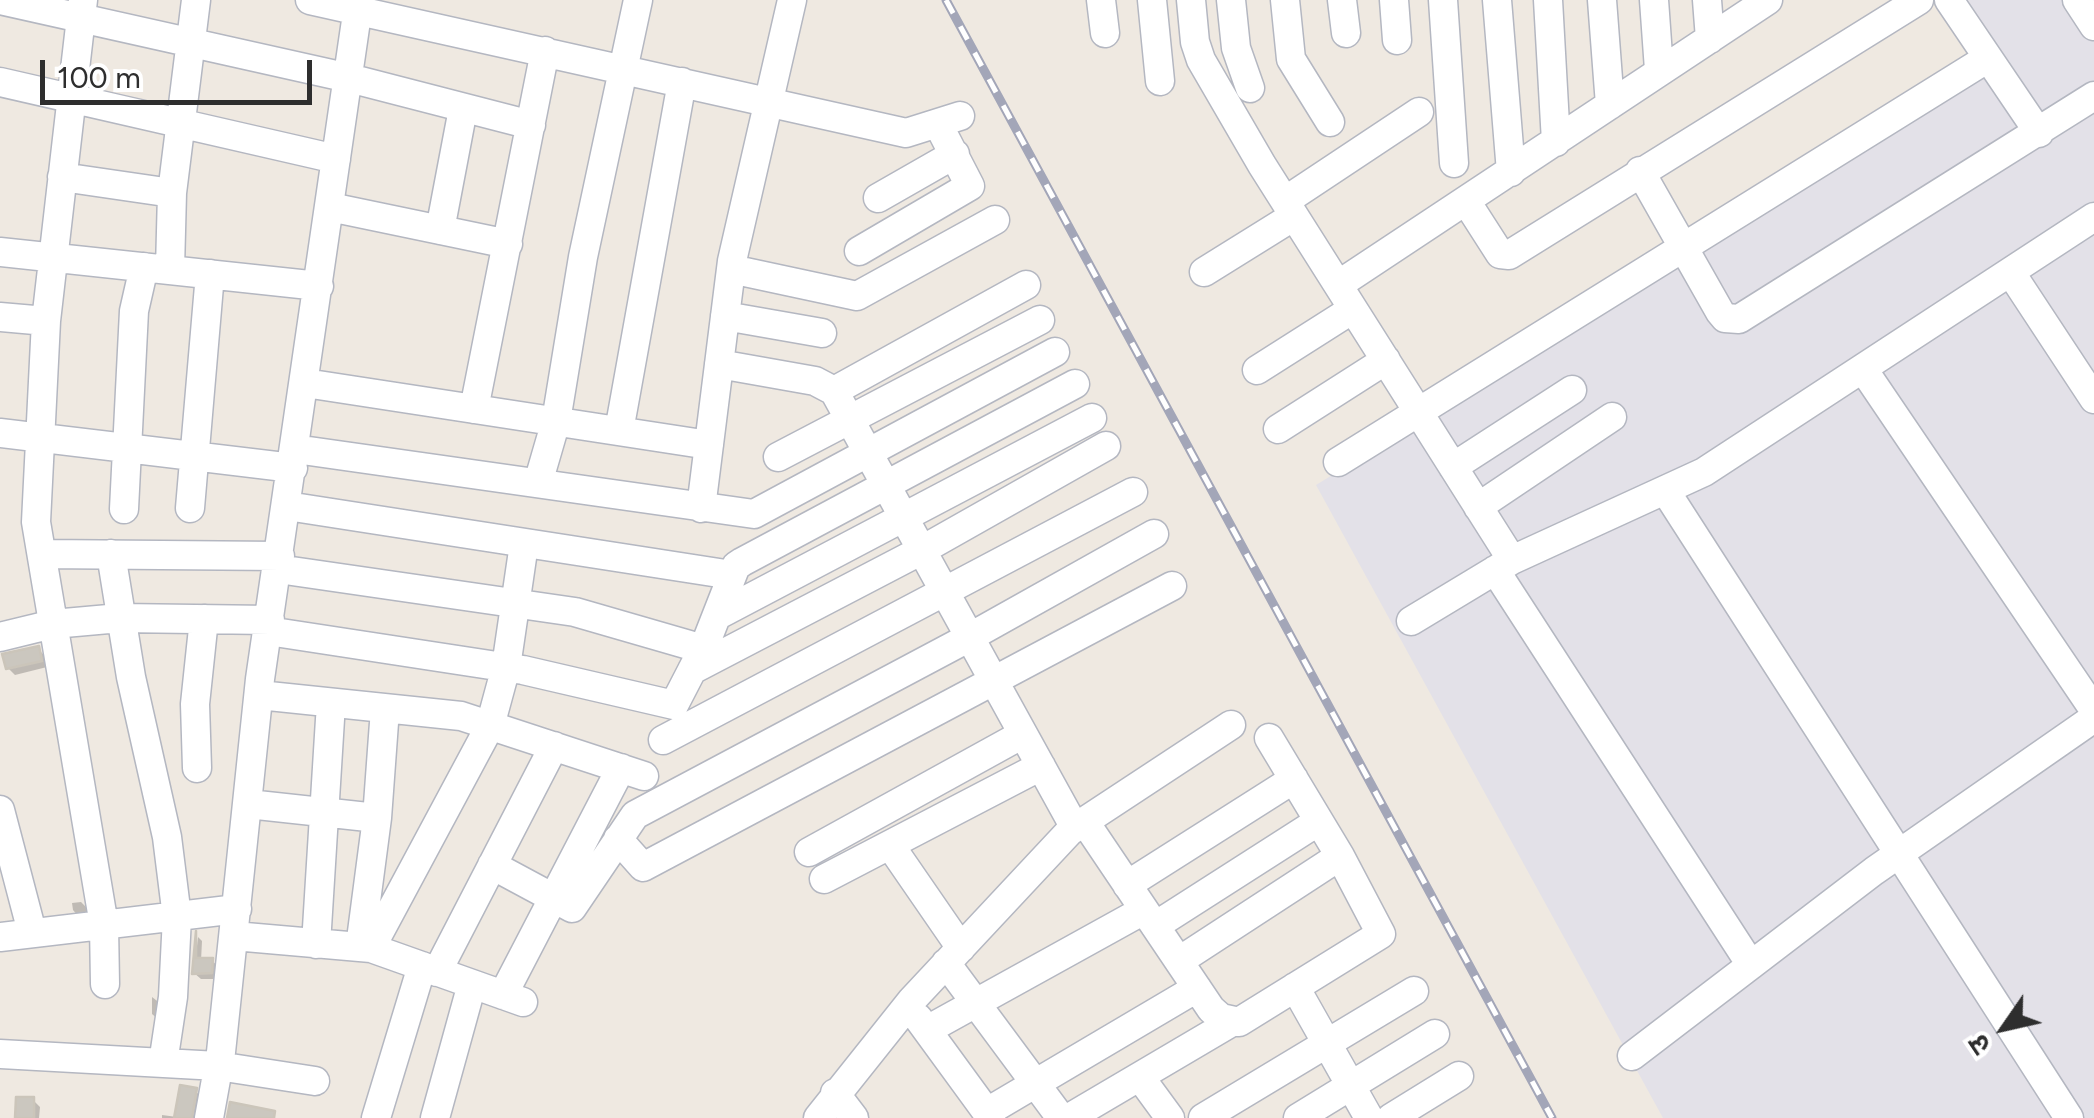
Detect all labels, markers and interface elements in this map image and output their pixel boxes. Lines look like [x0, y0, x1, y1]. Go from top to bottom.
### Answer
scale bar [45, 40, 318, 102]
text: 100 m [57, 59, 141, 96]
north arrow [1954, 978, 2054, 1078]
text: उ [1960, 1028, 1998, 1061]

